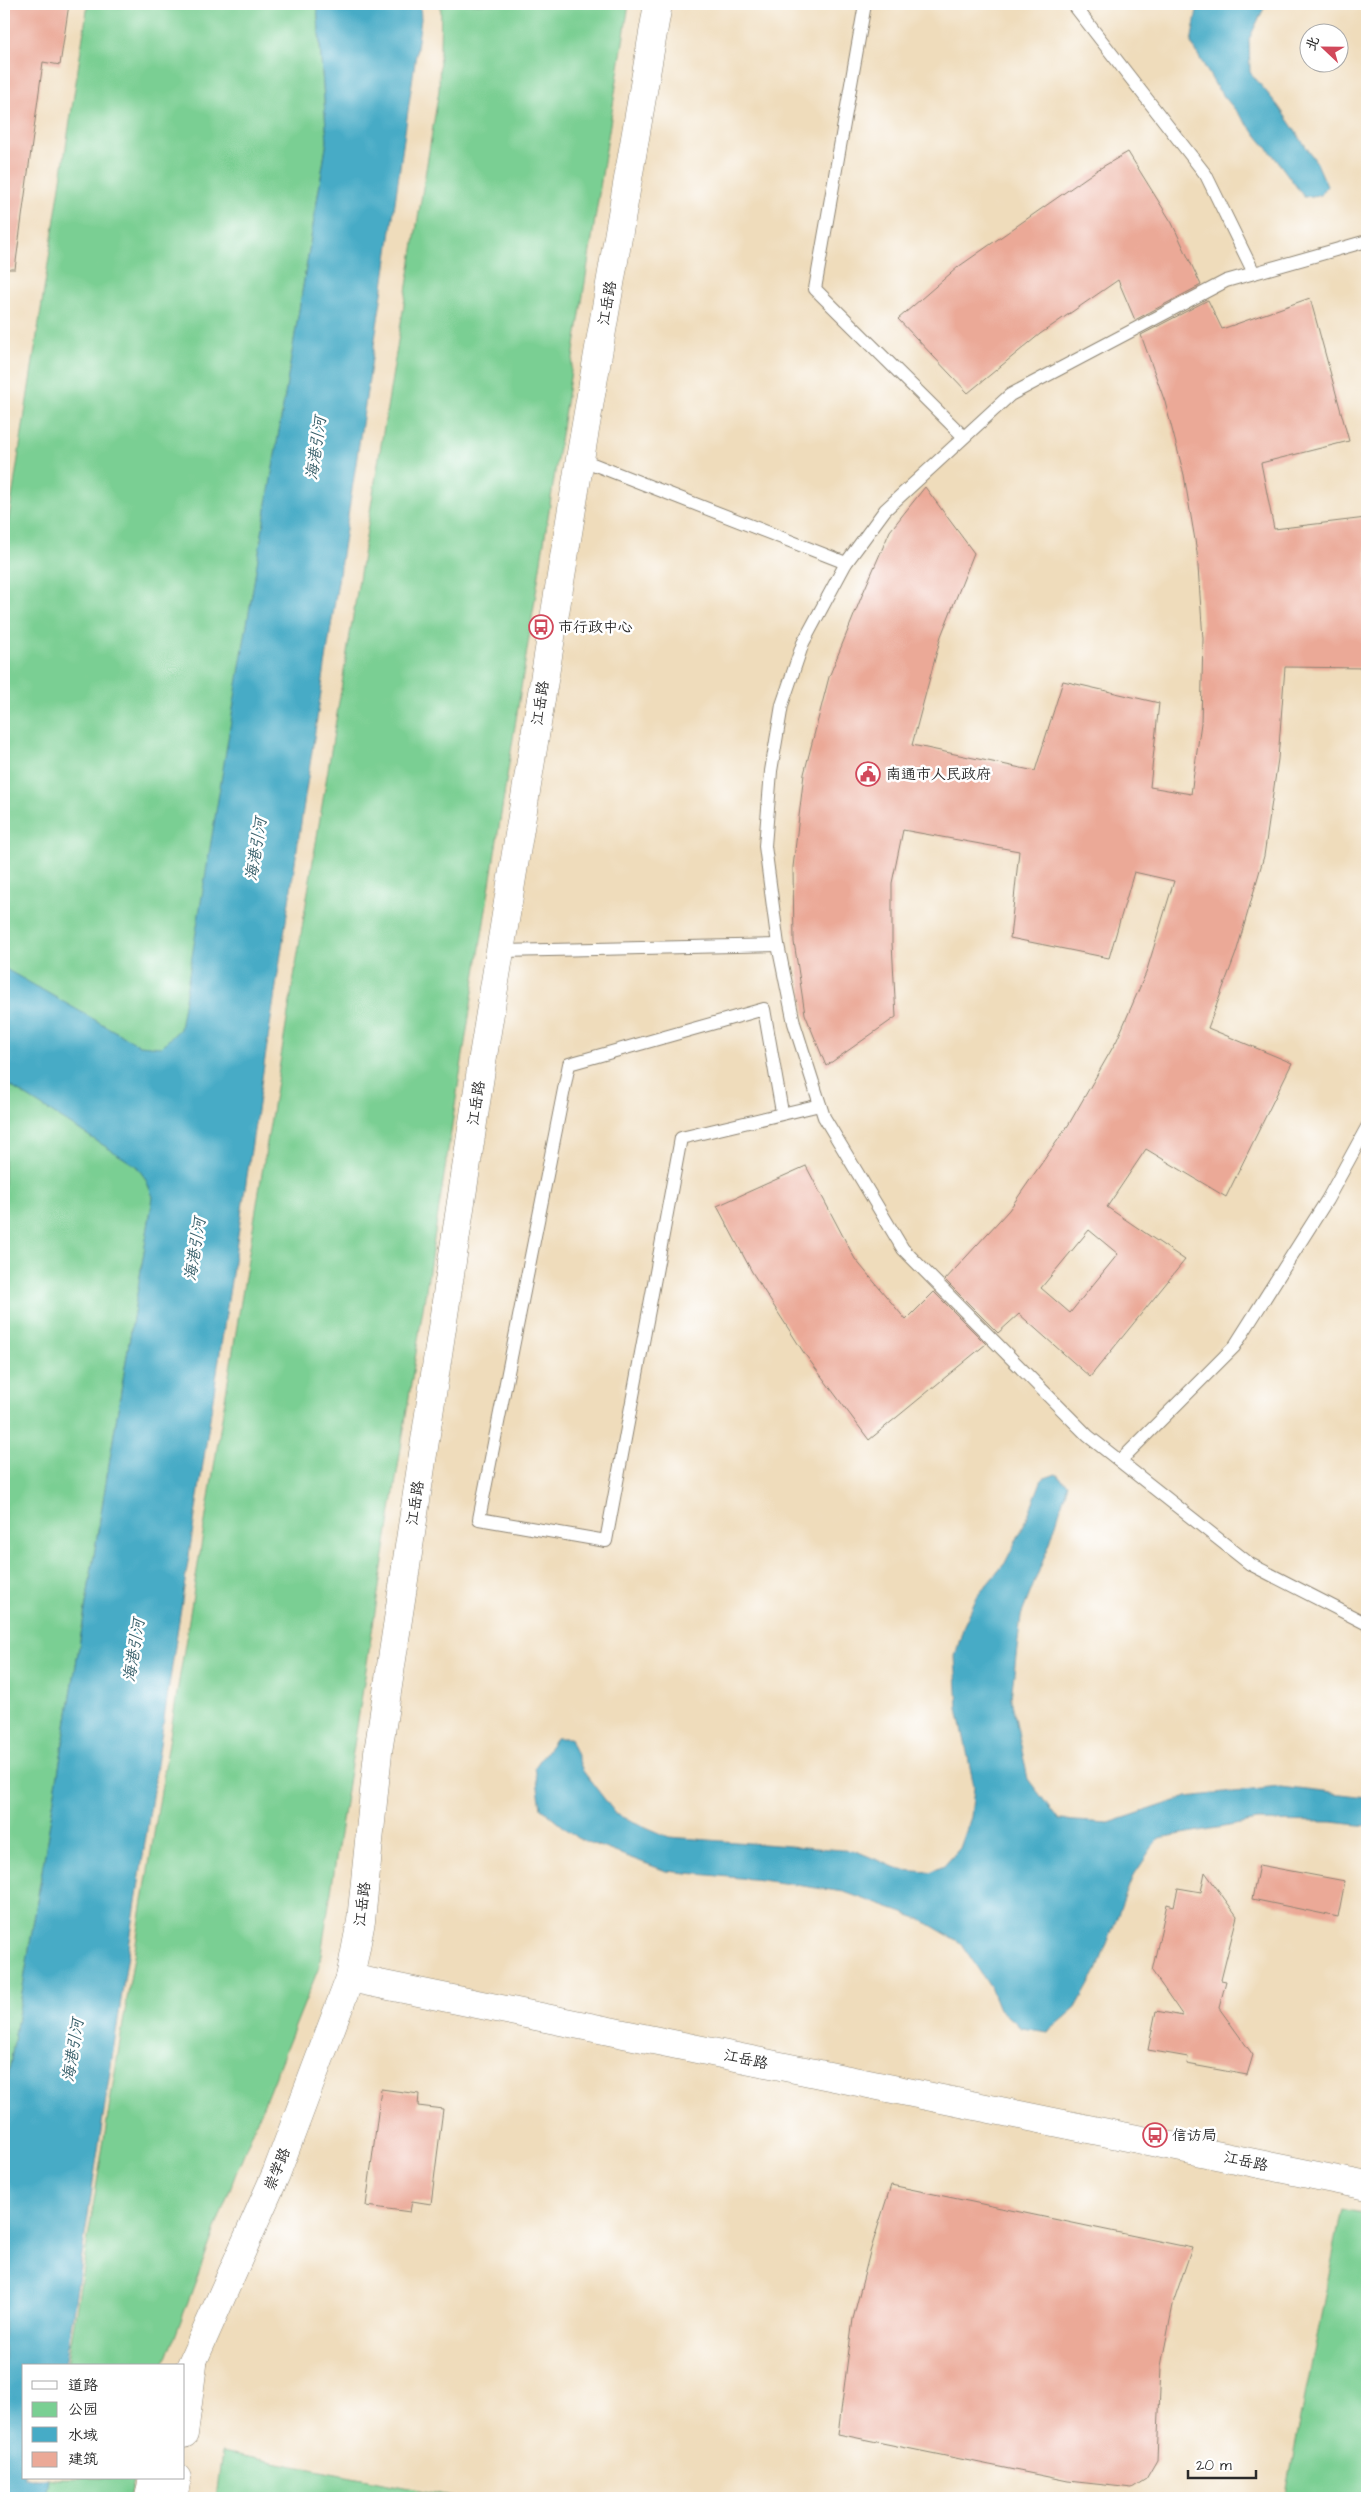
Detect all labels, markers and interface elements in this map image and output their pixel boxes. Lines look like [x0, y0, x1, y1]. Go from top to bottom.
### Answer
north arrow [1298, 22, 1348, 72]
text: 北 [1301, 33, 1325, 54]
street label: 江岳路 [593, 279, 622, 327]
water label: 海港引河 [301, 412, 332, 481]
bus stop icon: 市行政中心 [528, 614, 554, 640]
place label: 市行政中心 [558, 617, 633, 638]
street label: 江岳路 [527, 679, 554, 727]
public building icon: 南通市人民政府 [855, 761, 881, 787]
place label: 南通市人民政府 [886, 764, 991, 785]
water label: 海港引河 [240, 813, 272, 882]
street label: 江岳路 [463, 1079, 490, 1127]
water label: 海港引河 [179, 1213, 211, 1282]
street label: 江岳路 [402, 1479, 429, 1527]
water label: 海港引河 [118, 1614, 150, 1683]
street label: 江岳路 [349, 1880, 376, 1928]
water label: 海港引河 [57, 2014, 89, 2083]
street label: 江岳路 [722, 2045, 770, 2074]
bus stop icon: 信访局 [1142, 2122, 1168, 2148]
place label: 信访局 [1172, 2125, 1217, 2146]
street label: 崇学路 [259, 2144, 296, 2194]
street label: 江岳路 [1222, 2147, 1270, 2176]
legend [22, 2364, 185, 2480]
text: 道路 [68, 2375, 98, 2396]
text: 公园 [68, 2399, 98, 2420]
text: 水域 [68, 2425, 98, 2446]
scale bar [1188, 2447, 1256, 2479]
text: 建筑 [68, 2449, 98, 2470]
text: 20 m [1196, 2455, 1232, 2476]

